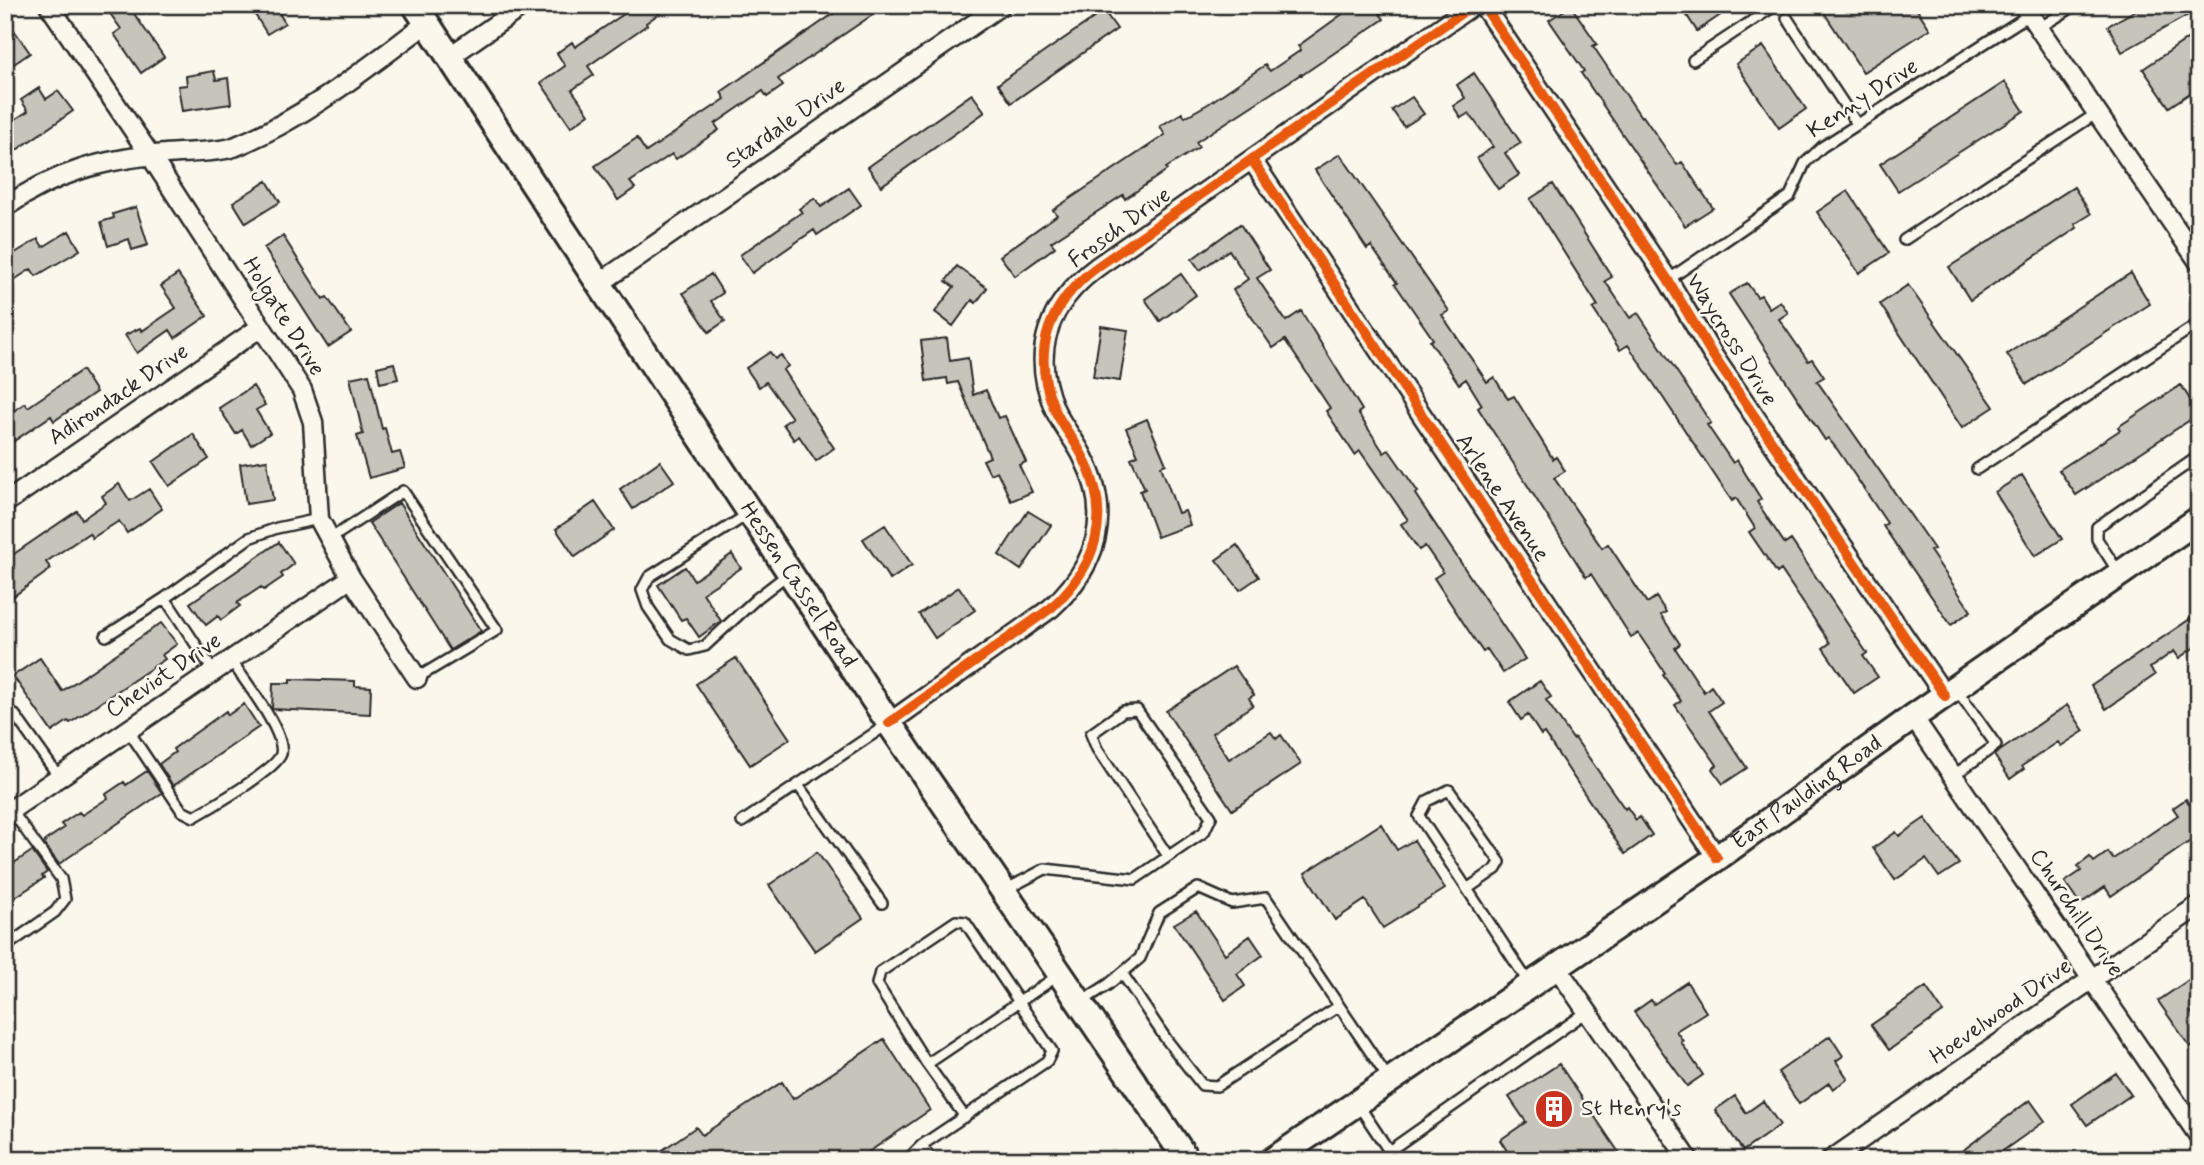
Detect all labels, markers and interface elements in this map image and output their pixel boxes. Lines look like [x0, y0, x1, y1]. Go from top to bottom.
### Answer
street label: Kenny Drive [1802, 52, 1924, 146]
street label: Stardale Drive [720, 72, 852, 176]
street label: Frosch Drive [1063, 181, 1177, 275]
street label: Holgate Drive [233, 252, 331, 383]
street label: Waycross Drive [1678, 268, 1784, 412]
street label: Adirondack Drive [43, 337, 195, 453]
street label: Arlene Avenue [1448, 428, 1556, 568]
street label: Hessen Cassel Road [732, 496, 864, 674]
street label: Cheviot Drive [100, 626, 228, 726]
street label: East Paulding Road [1726, 729, 1888, 857]
street label: Churchill Drive [2022, 843, 2130, 983]
street label: Hoevelwood Drive [1924, 952, 2078, 1072]
building icon: St Henry's [1533, 1088, 1575, 1130]
place label: St Henry's [1581, 1094, 1681, 1124]

